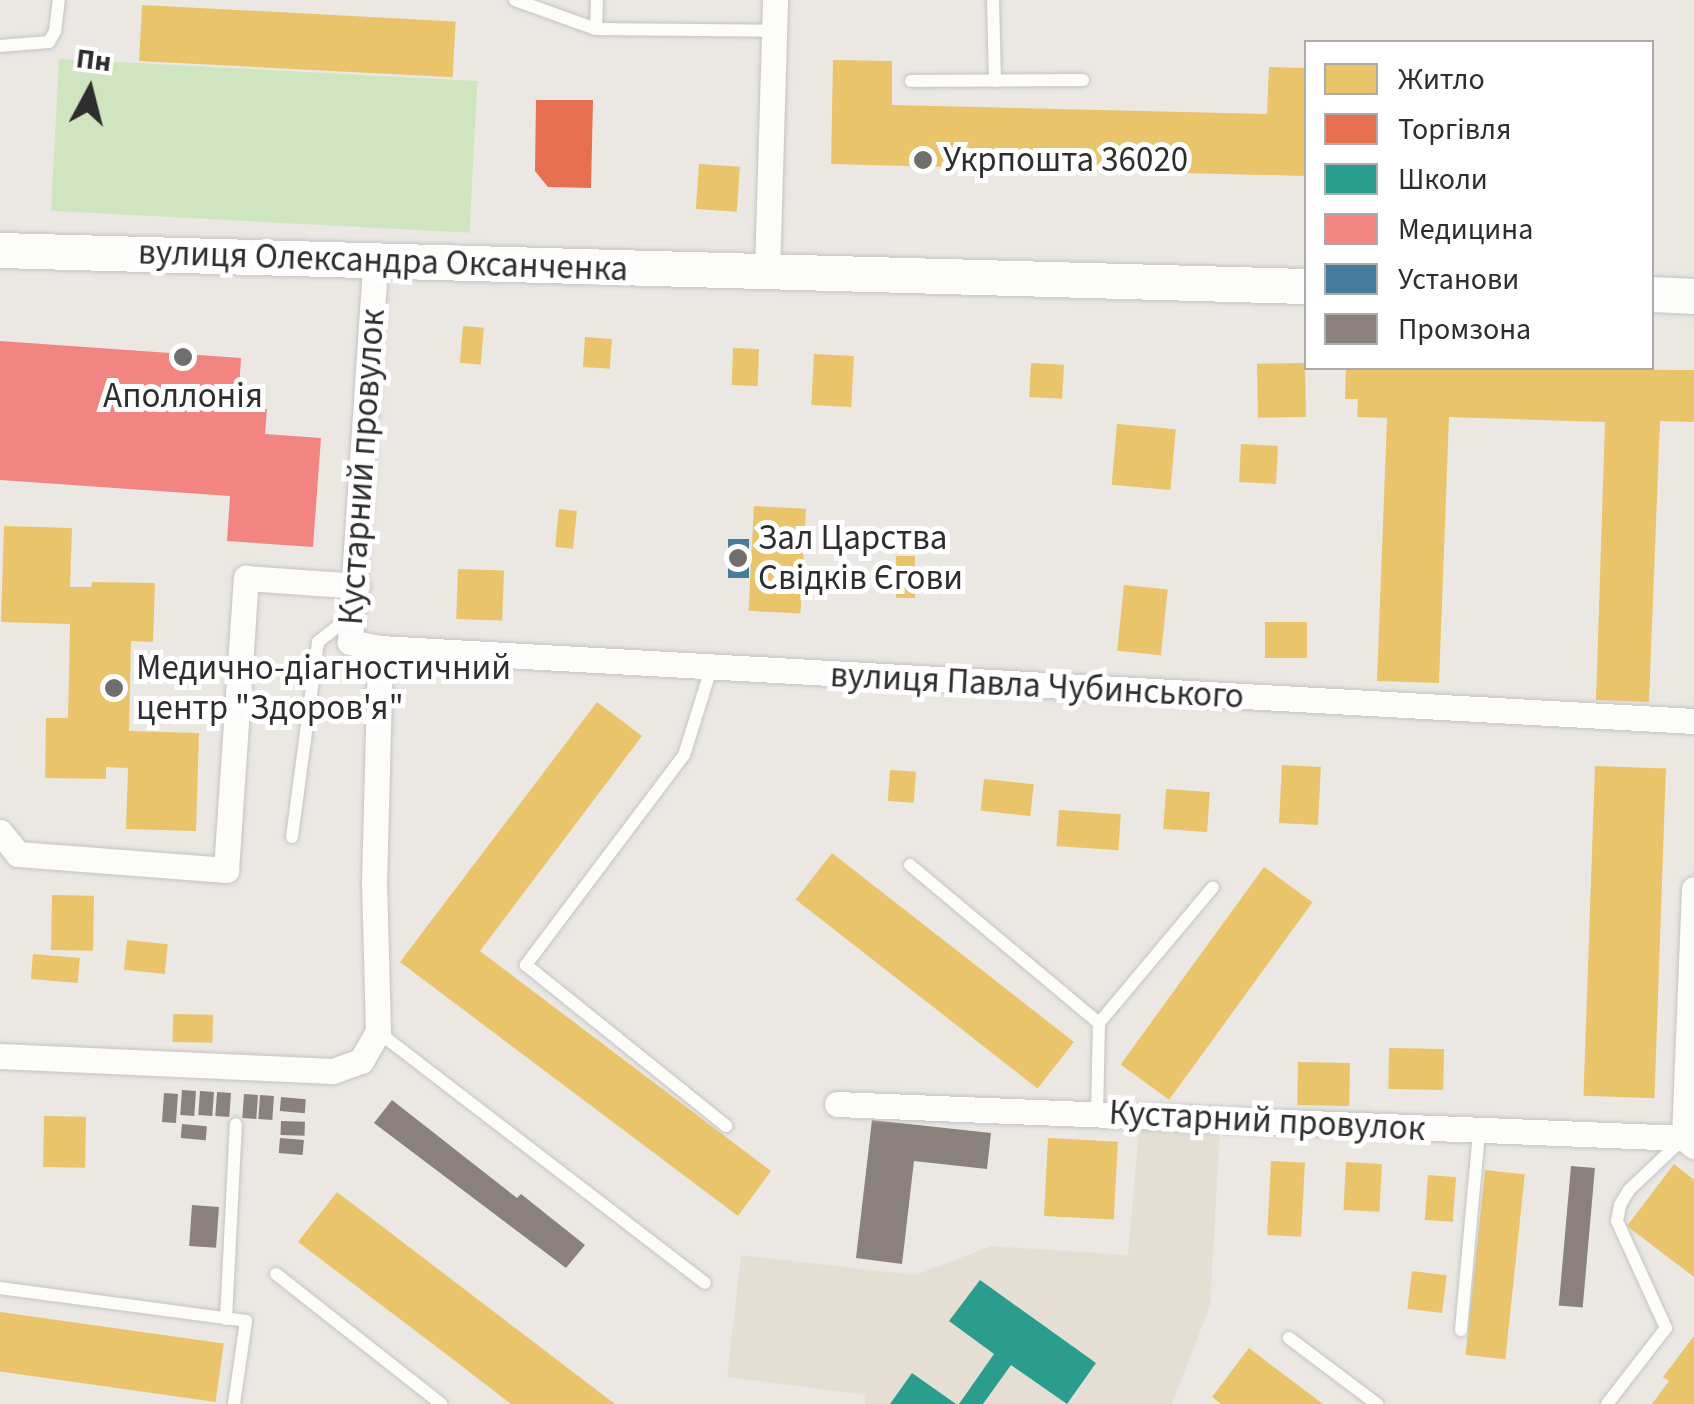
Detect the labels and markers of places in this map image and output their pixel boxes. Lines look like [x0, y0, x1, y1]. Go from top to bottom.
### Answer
place label: Укрпошта 36020 [943, 139, 1188, 181]
marker: Укрпошта 36020 [912, 149, 934, 171]
marker: Аполлонія [170, 344, 196, 370]
place label: Аполлонія [103, 375, 263, 417]
place label: Зал Царства Cвідків Єгови [758, 517, 963, 599]
marker: Зал Царства Cвідків Єгови [727, 547, 749, 569]
place label: Медично-діагностичний центр "Здоров'я" [136, 647, 511, 729]
marker: Медично-діагностичний центр "Здоров'я" [101, 675, 127, 701]

